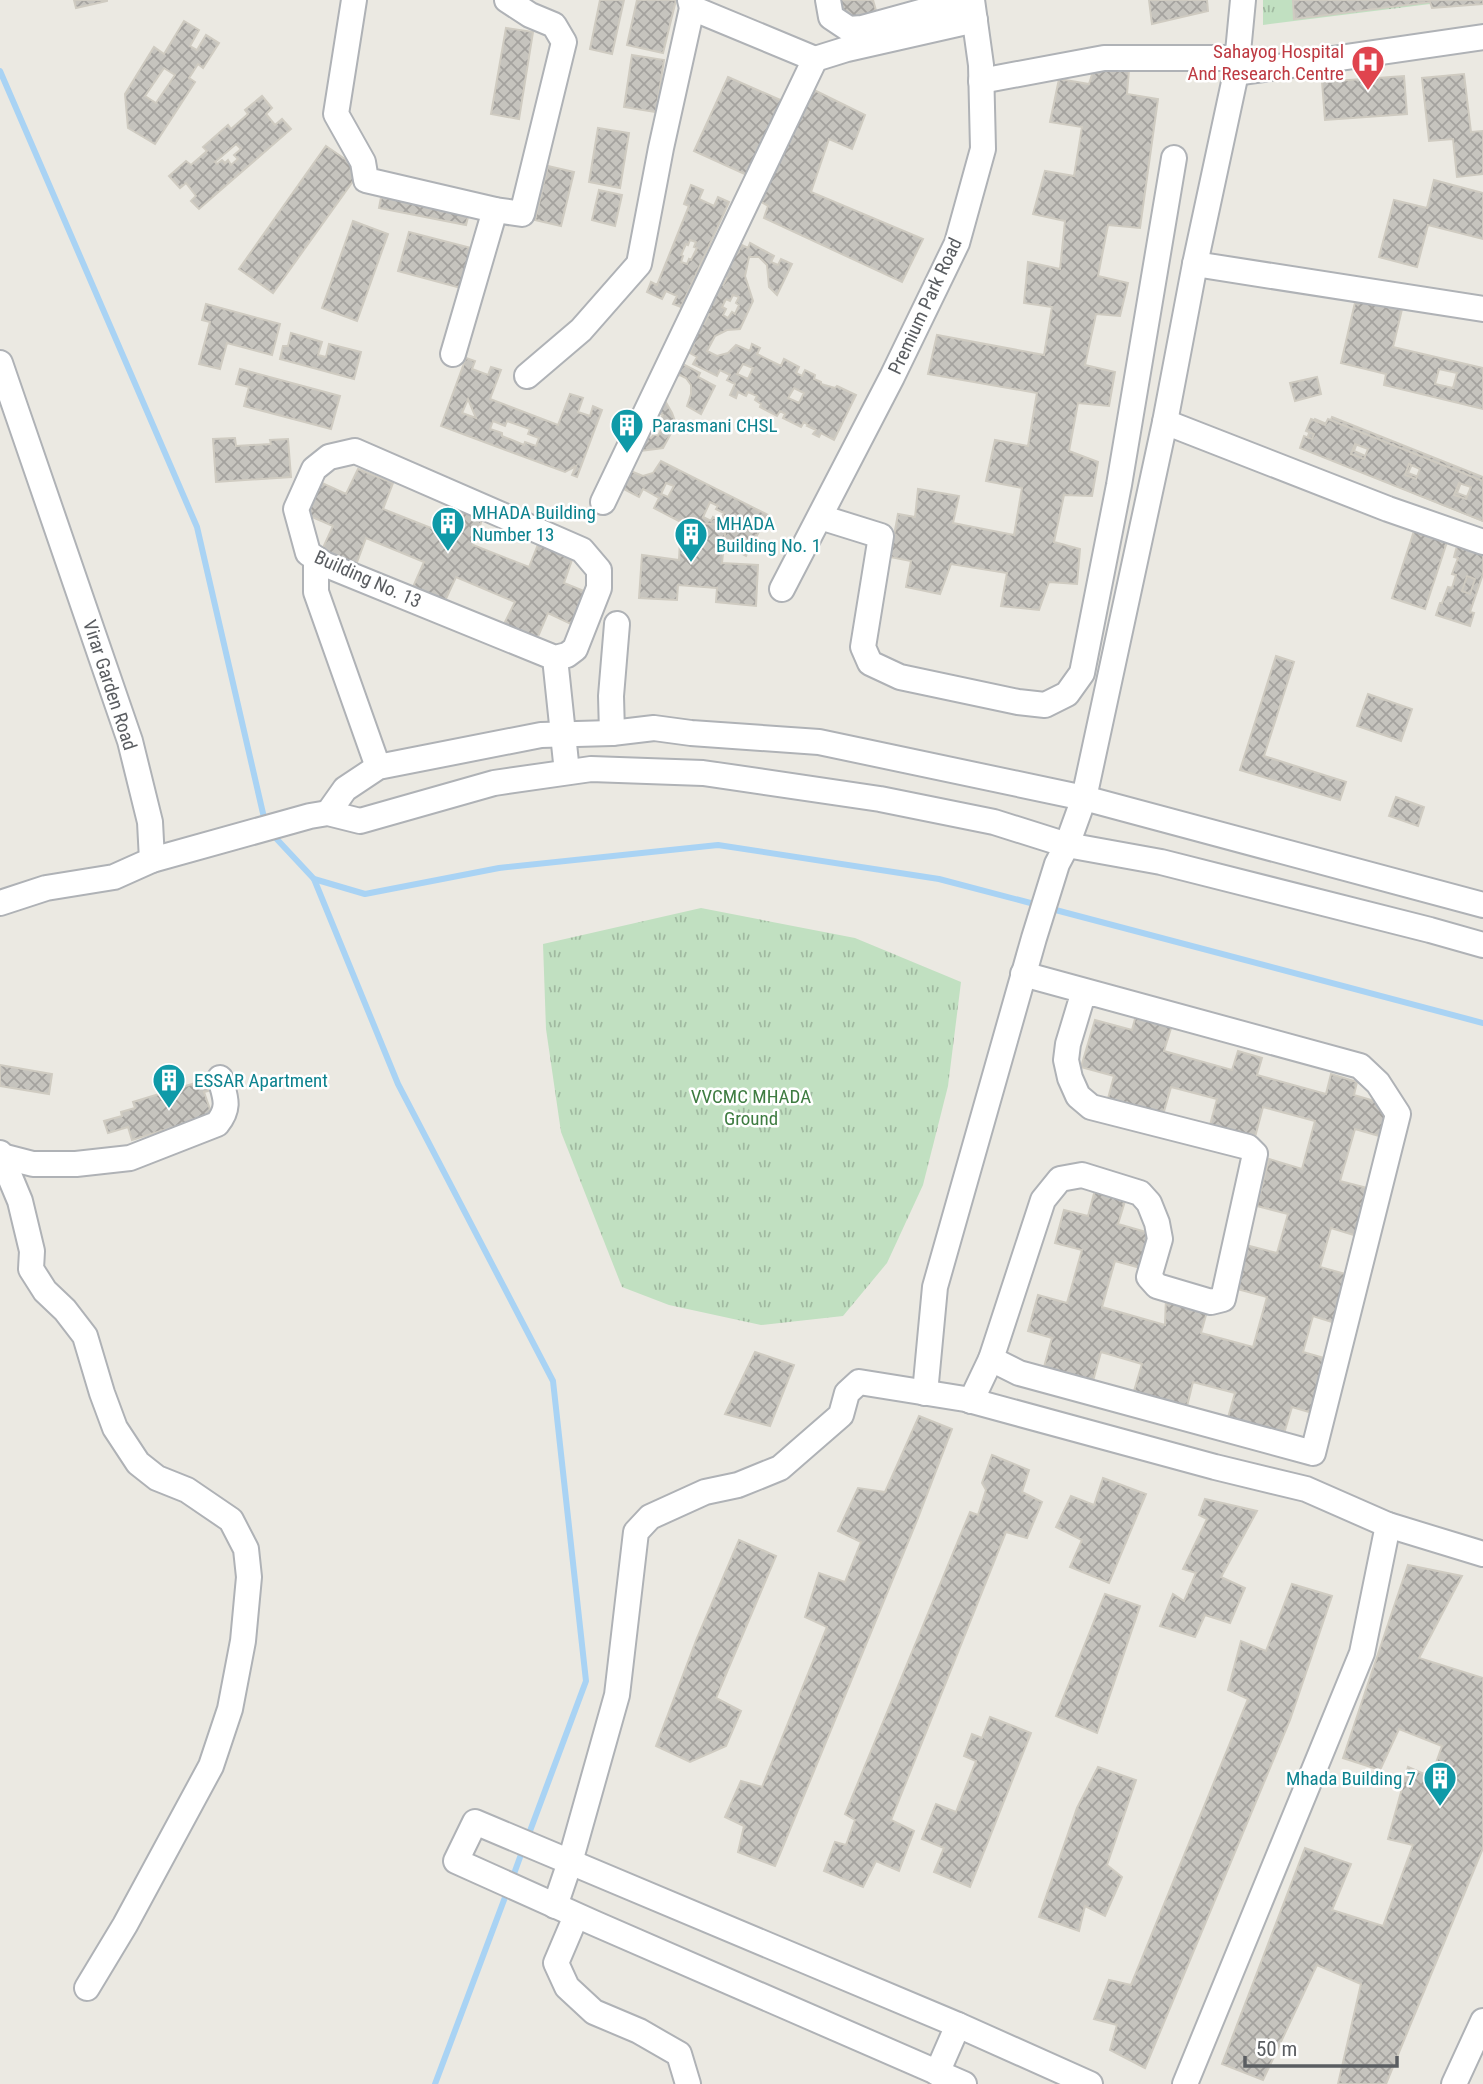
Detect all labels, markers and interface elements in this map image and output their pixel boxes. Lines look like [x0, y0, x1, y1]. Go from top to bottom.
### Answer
place label: Sahayog Hospital And Research Centre [1187, 40, 1344, 85]
hospital icon: Sahayog Hospital And Research Centre [1349, 43, 1387, 92]
street label: Premium Park Road [883, 234, 967, 378]
building icon: Parasmani CHSL [608, 406, 646, 455]
place label: Parasmani CHSL [652, 414, 778, 437]
place label: MHADA Building Number 13 [472, 501, 596, 546]
building icon: MHADA Building Number 13 [429, 504, 467, 553]
place label: MHADA Building No. 1 [716, 512, 821, 557]
building icon: MHADA Building No. 1 [672, 515, 710, 564]
street label: Building No. 13 [311, 545, 425, 613]
street label: Virar Garden Road [78, 617, 142, 753]
building icon: ESSAR Apartment [150, 1061, 188, 1110]
place label: ESSAR Apartment [194, 1069, 328, 1092]
park label: VVCMC MHADA Ground [691, 1085, 811, 1130]
building icon: Mhada Building 7 [1421, 1759, 1459, 1808]
place label: Mhada Building 7 [1286, 1767, 1416, 1790]
scale bar [1245, 2024, 1397, 2068]
text: 50 m [1256, 2037, 1297, 2061]

